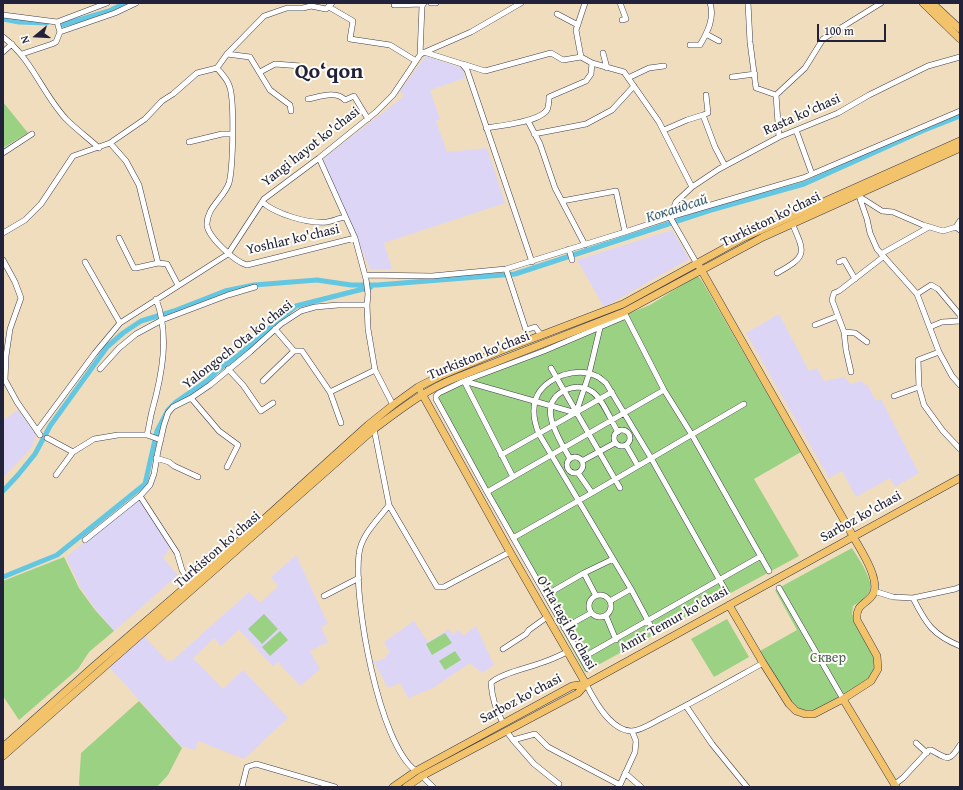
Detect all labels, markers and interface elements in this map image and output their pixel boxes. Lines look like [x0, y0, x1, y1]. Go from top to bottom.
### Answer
north arrow [16, 16, 56, 56]
scale bar [819, 16, 888, 42]
text: 100 m [824, 22, 854, 39]
text: N [16, 34, 33, 46]
district label: Qo‘qon [295, 59, 363, 85]
street label: Rasta ko'chasi [761, 91, 843, 139]
street label: Yangi hayot ko'chasi [259, 103, 363, 191]
street label: Turkiston ko'chasi [719, 189, 823, 251]
water label: Кокандсай [644, 191, 710, 227]
street label: Yoshlar ko'chasi [245, 221, 341, 259]
street label: Yalongoch Ota ko'chasi [180, 297, 296, 393]
street label: Turkiston ko'chasi [426, 328, 532, 384]
street label: Sarboz ko'chasi [817, 488, 905, 546]
street label: Turkiston ko'chasi [172, 508, 264, 592]
street label: O'rta tagi ko'chasi [532, 573, 600, 673]
street label: Amir Temur ko'chasi [617, 583, 731, 657]
park label: Сквер [810, 650, 846, 666]
street label: Sarboz ko'chasi [477, 670, 565, 728]

